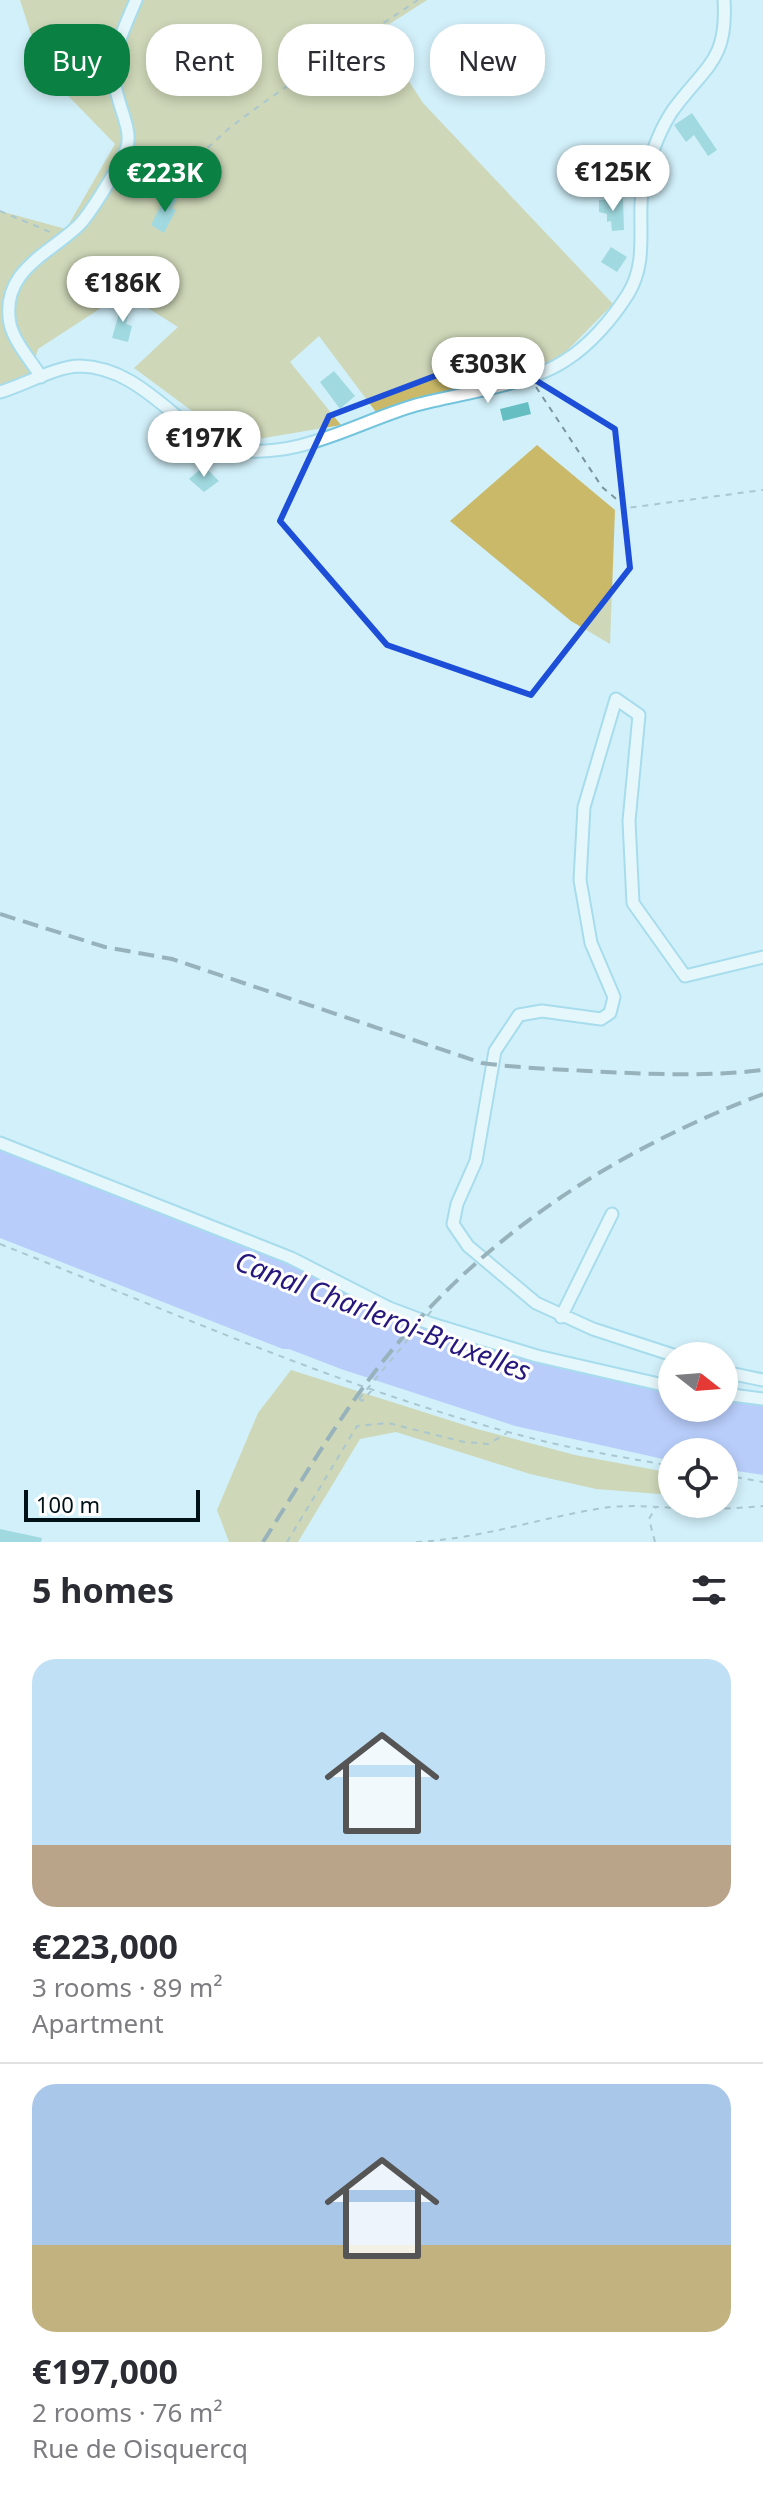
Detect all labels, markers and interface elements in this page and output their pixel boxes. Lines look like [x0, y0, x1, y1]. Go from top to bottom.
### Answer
chip: Buy [24, 24, 130, 96]
chip: Rent [146, 24, 262, 96]
chip: Filters [278, 24, 414, 96]
chip: New [430, 24, 545, 96]
pin: €125K [557, 145, 669, 213]
pin: €223K [109, 146, 221, 214]
text: €125K [575, 153, 651, 189]
text: €223K [127, 154, 203, 190]
pin: €186K [67, 256, 179, 324]
text: €186K [85, 264, 161, 300]
pin: €303K [432, 337, 544, 405]
text: €303K [450, 345, 526, 381]
pin: €197K [148, 411, 260, 479]
text: €197K [166, 419, 242, 455]
water label: Canal Charleroi-Bruxelles [230, 1241, 537, 1389]
north arrow [658, 1342, 738, 1422]
map controls [658, 1342, 738, 1518]
button: locate [658, 1438, 738, 1518]
scale bar [24, 1486, 200, 1522]
text: 100 m [36, 1489, 100, 1519]
text: 5 homes [32, 1567, 174, 1613]
icon: filters [687, 1568, 731, 1612]
icon: home [310, 1711, 454, 1855]
text: €223,000 [32, 1923, 178, 1969]
text: 3 rooms · 89 m² [32, 1969, 222, 2005]
text: Apartment [32, 2005, 164, 2041]
icon: home [310, 2136, 454, 2280]
text: €197,000 [32, 2348, 178, 2394]
text: 2 rooms · 76 m² [32, 2394, 222, 2430]
text: Rue de Oisquercq [32, 2430, 248, 2466]

